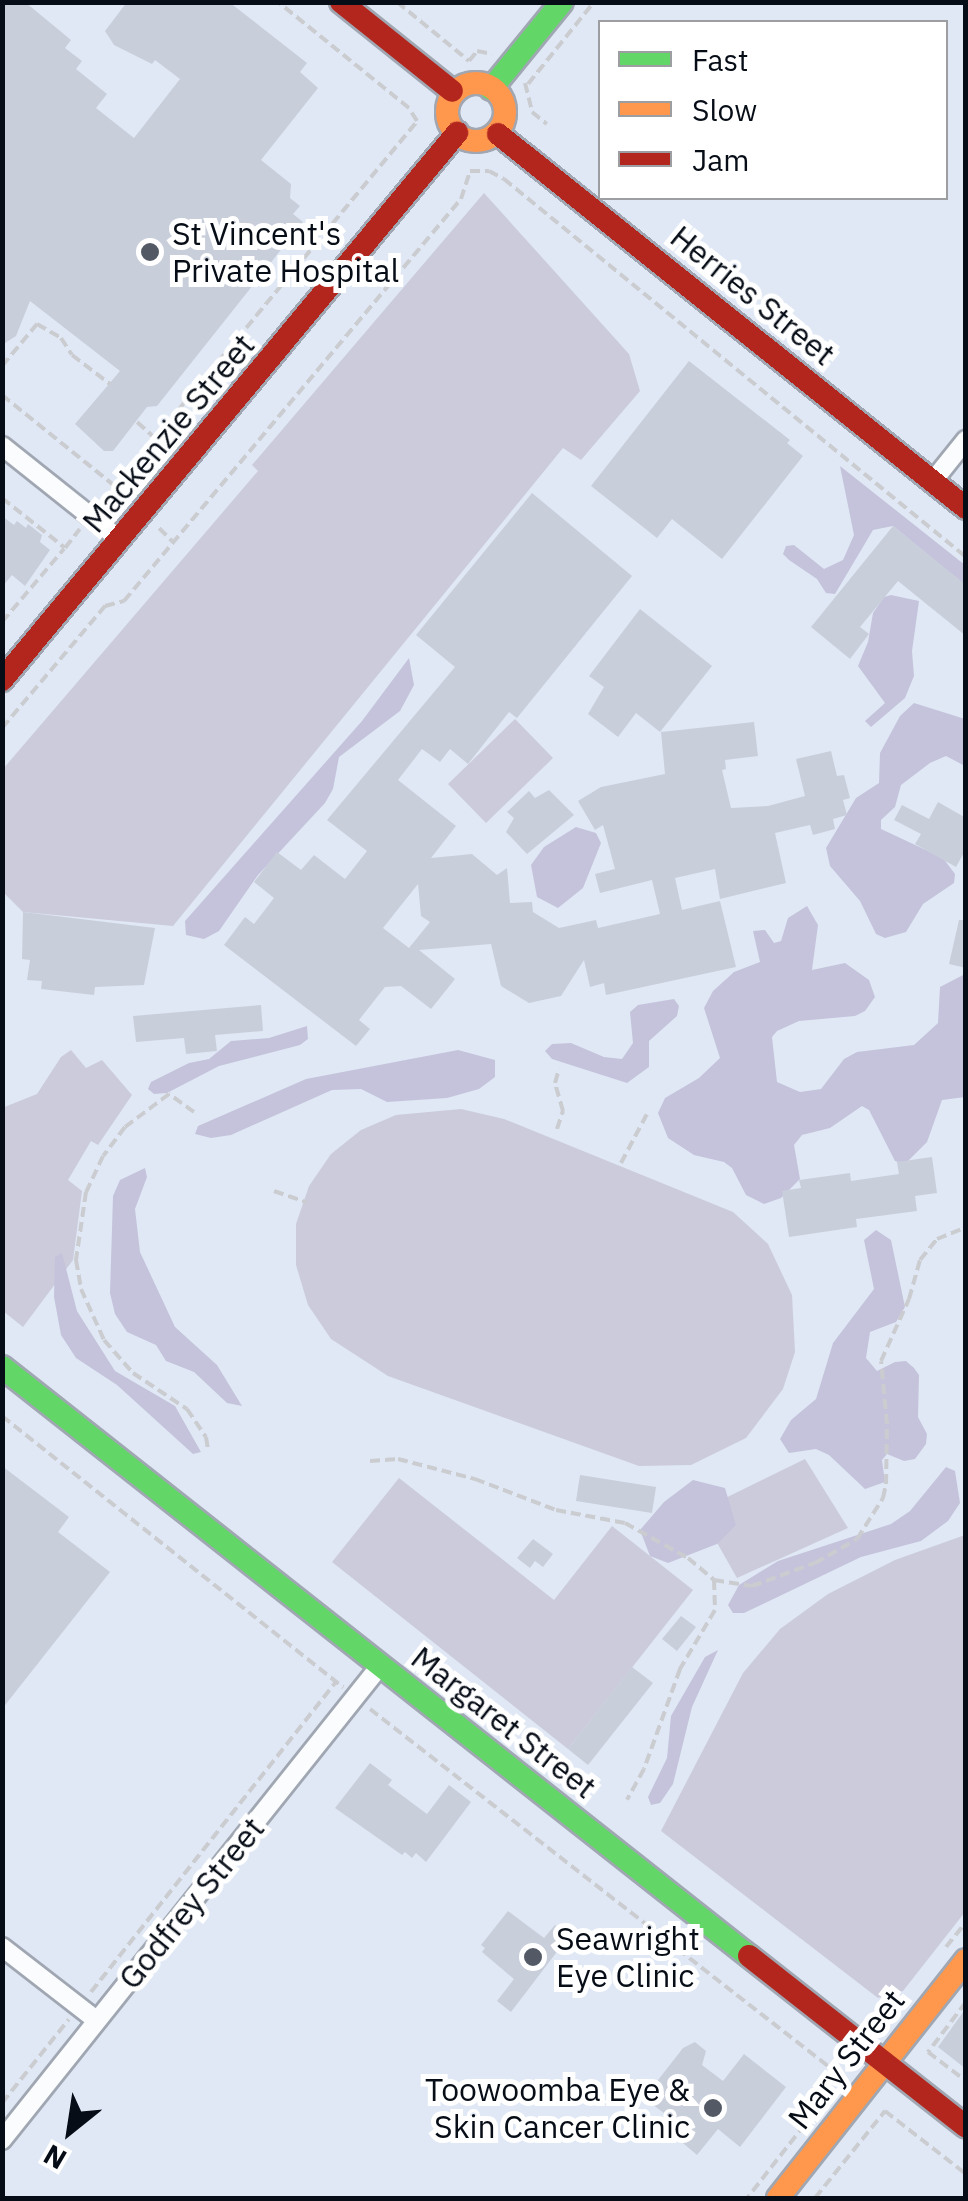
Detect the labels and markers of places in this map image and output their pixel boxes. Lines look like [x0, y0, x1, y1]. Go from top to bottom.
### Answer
place label: St Vincent's Private Hospital [172, 215, 399, 290]
marker: St Vincent's Private Hospital [137, 239, 163, 265]
place label: Seawright Eye Clinic [556, 1920, 700, 1995]
marker: Seawright Eye Clinic [520, 1944, 546, 1970]
place label: Toowoomba Eye & Skin Cancer Clinic [425, 2071, 690, 2146]
marker: Toowoomba Eye & Skin Cancer Clinic [700, 2095, 726, 2121]

